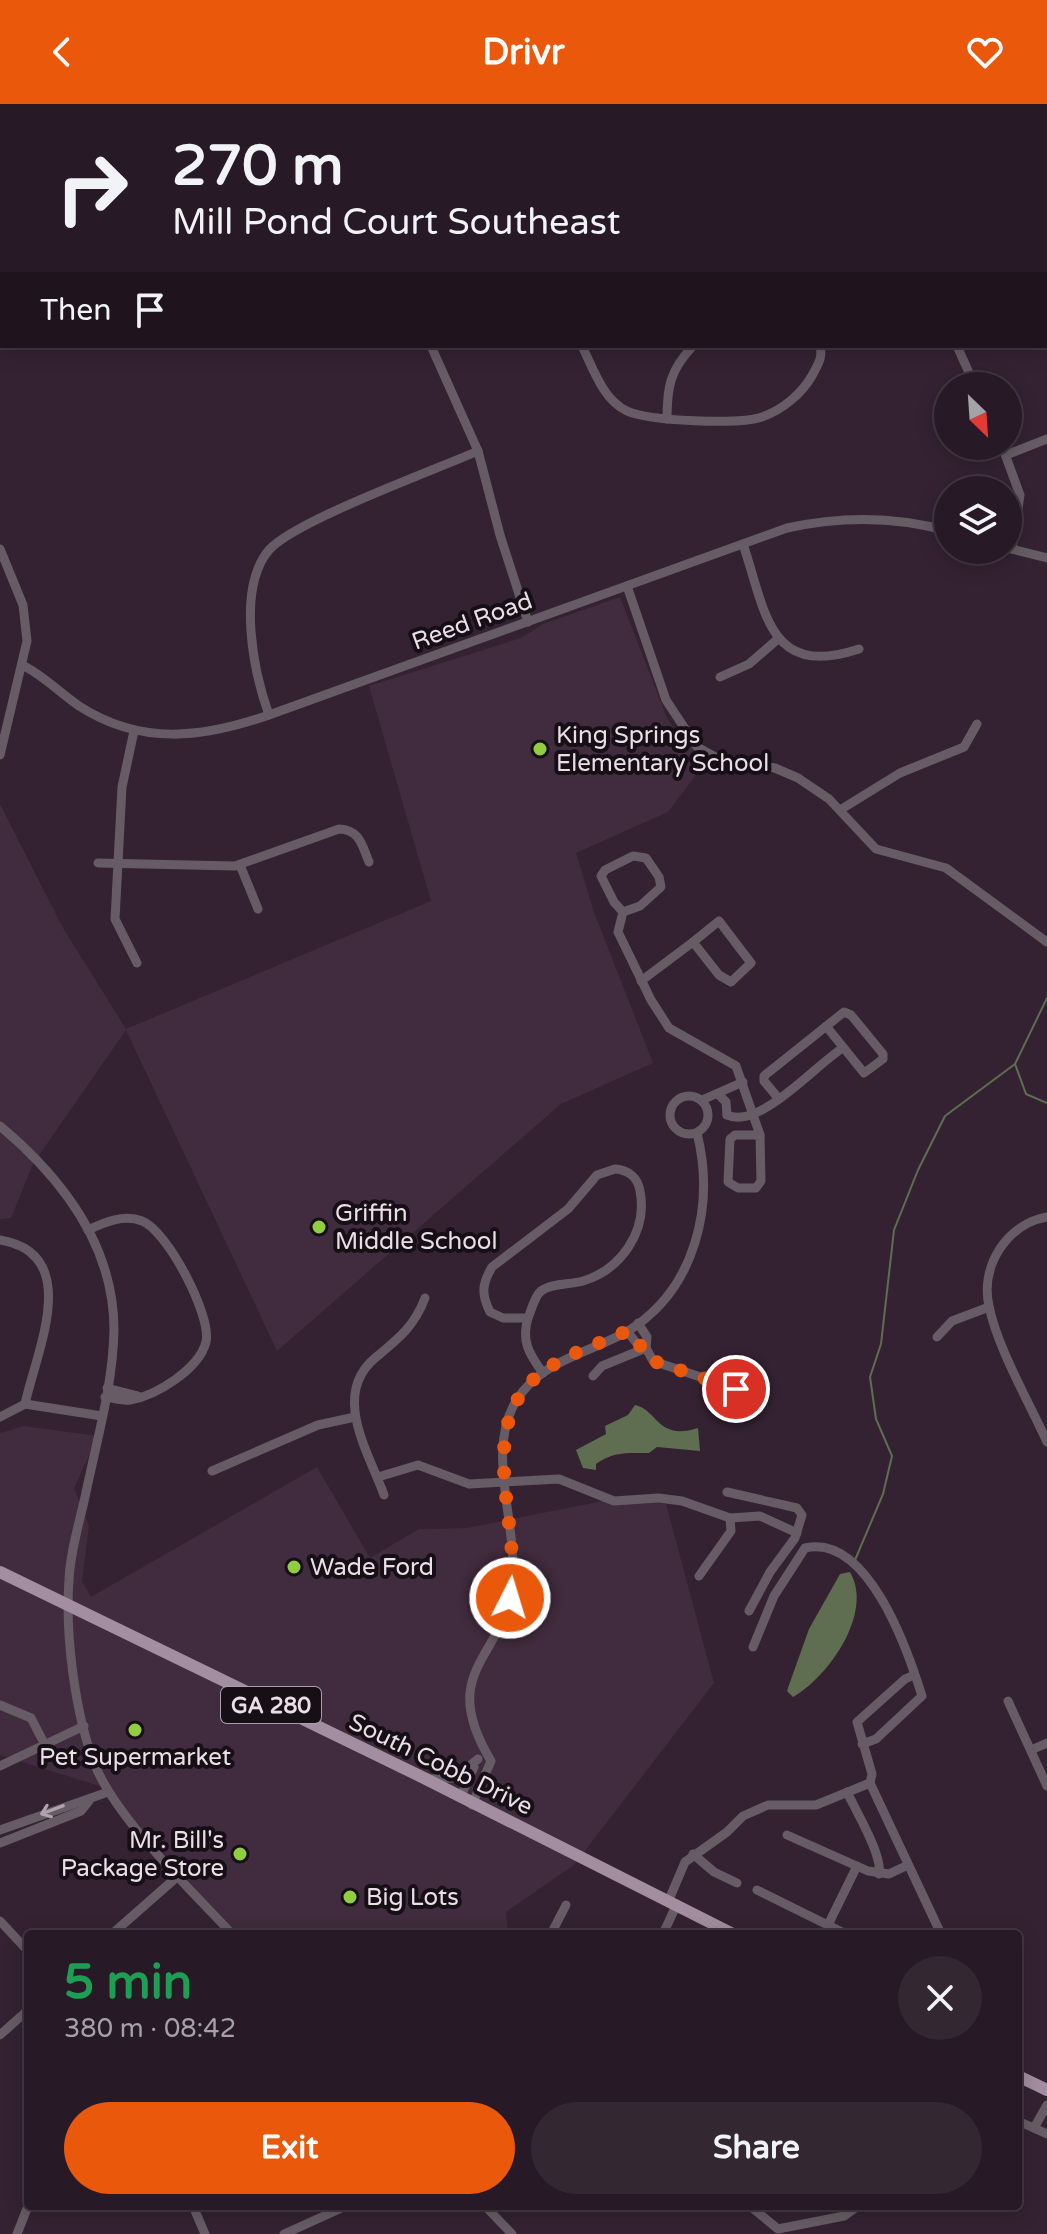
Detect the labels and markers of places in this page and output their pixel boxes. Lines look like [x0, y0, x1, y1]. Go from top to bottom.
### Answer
place label: King Springs Elementary School [556, 721, 769, 778]
marker: King Springs Elementary School [531, 740, 549, 758]
place label: Griffin Middle School [335, 1199, 497, 1256]
marker: Griffin Middle School [310, 1218, 328, 1236]
pin [702, 1355, 770, 1423]
place label: Wade Ford [310, 1553, 434, 1582]
marker: Wade Ford [285, 1558, 303, 1576]
marker: Pet Supermarket [126, 1721, 144, 1739]
place label: Pet Supermarket [39, 1743, 231, 1772]
place label: Mr. Bill's Package Store [61, 1826, 224, 1883]
marker: Mr. Bill's Package Store [231, 1845, 249, 1863]
place label: Big Lots [366, 1883, 459, 1912]
marker: Big Lots [341, 1888, 359, 1906]

